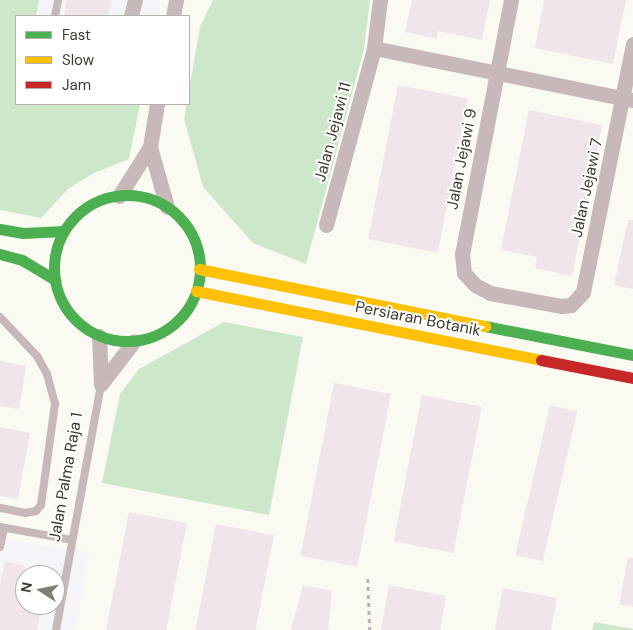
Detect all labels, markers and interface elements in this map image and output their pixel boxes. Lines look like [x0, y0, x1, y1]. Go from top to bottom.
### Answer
legend [15, 15, 190, 105]
text: Fast [62, 25, 91, 45]
text: Slow [62, 50, 94, 70]
text: Jam [62, 75, 91, 95]
street label: Jalan Jejawi 11 [310, 80, 356, 184]
street label: Jalan Jejawi 9 [443, 107, 481, 211]
street label: Jalan Jejawi 7 [567, 137, 607, 239]
street label: Persiaran Botanik [354, 297, 482, 341]
street label: Jalan Palma Raja 1 [45, 411, 87, 543]
north arrow [15, 565, 65, 615]
text: N [16, 581, 36, 594]

